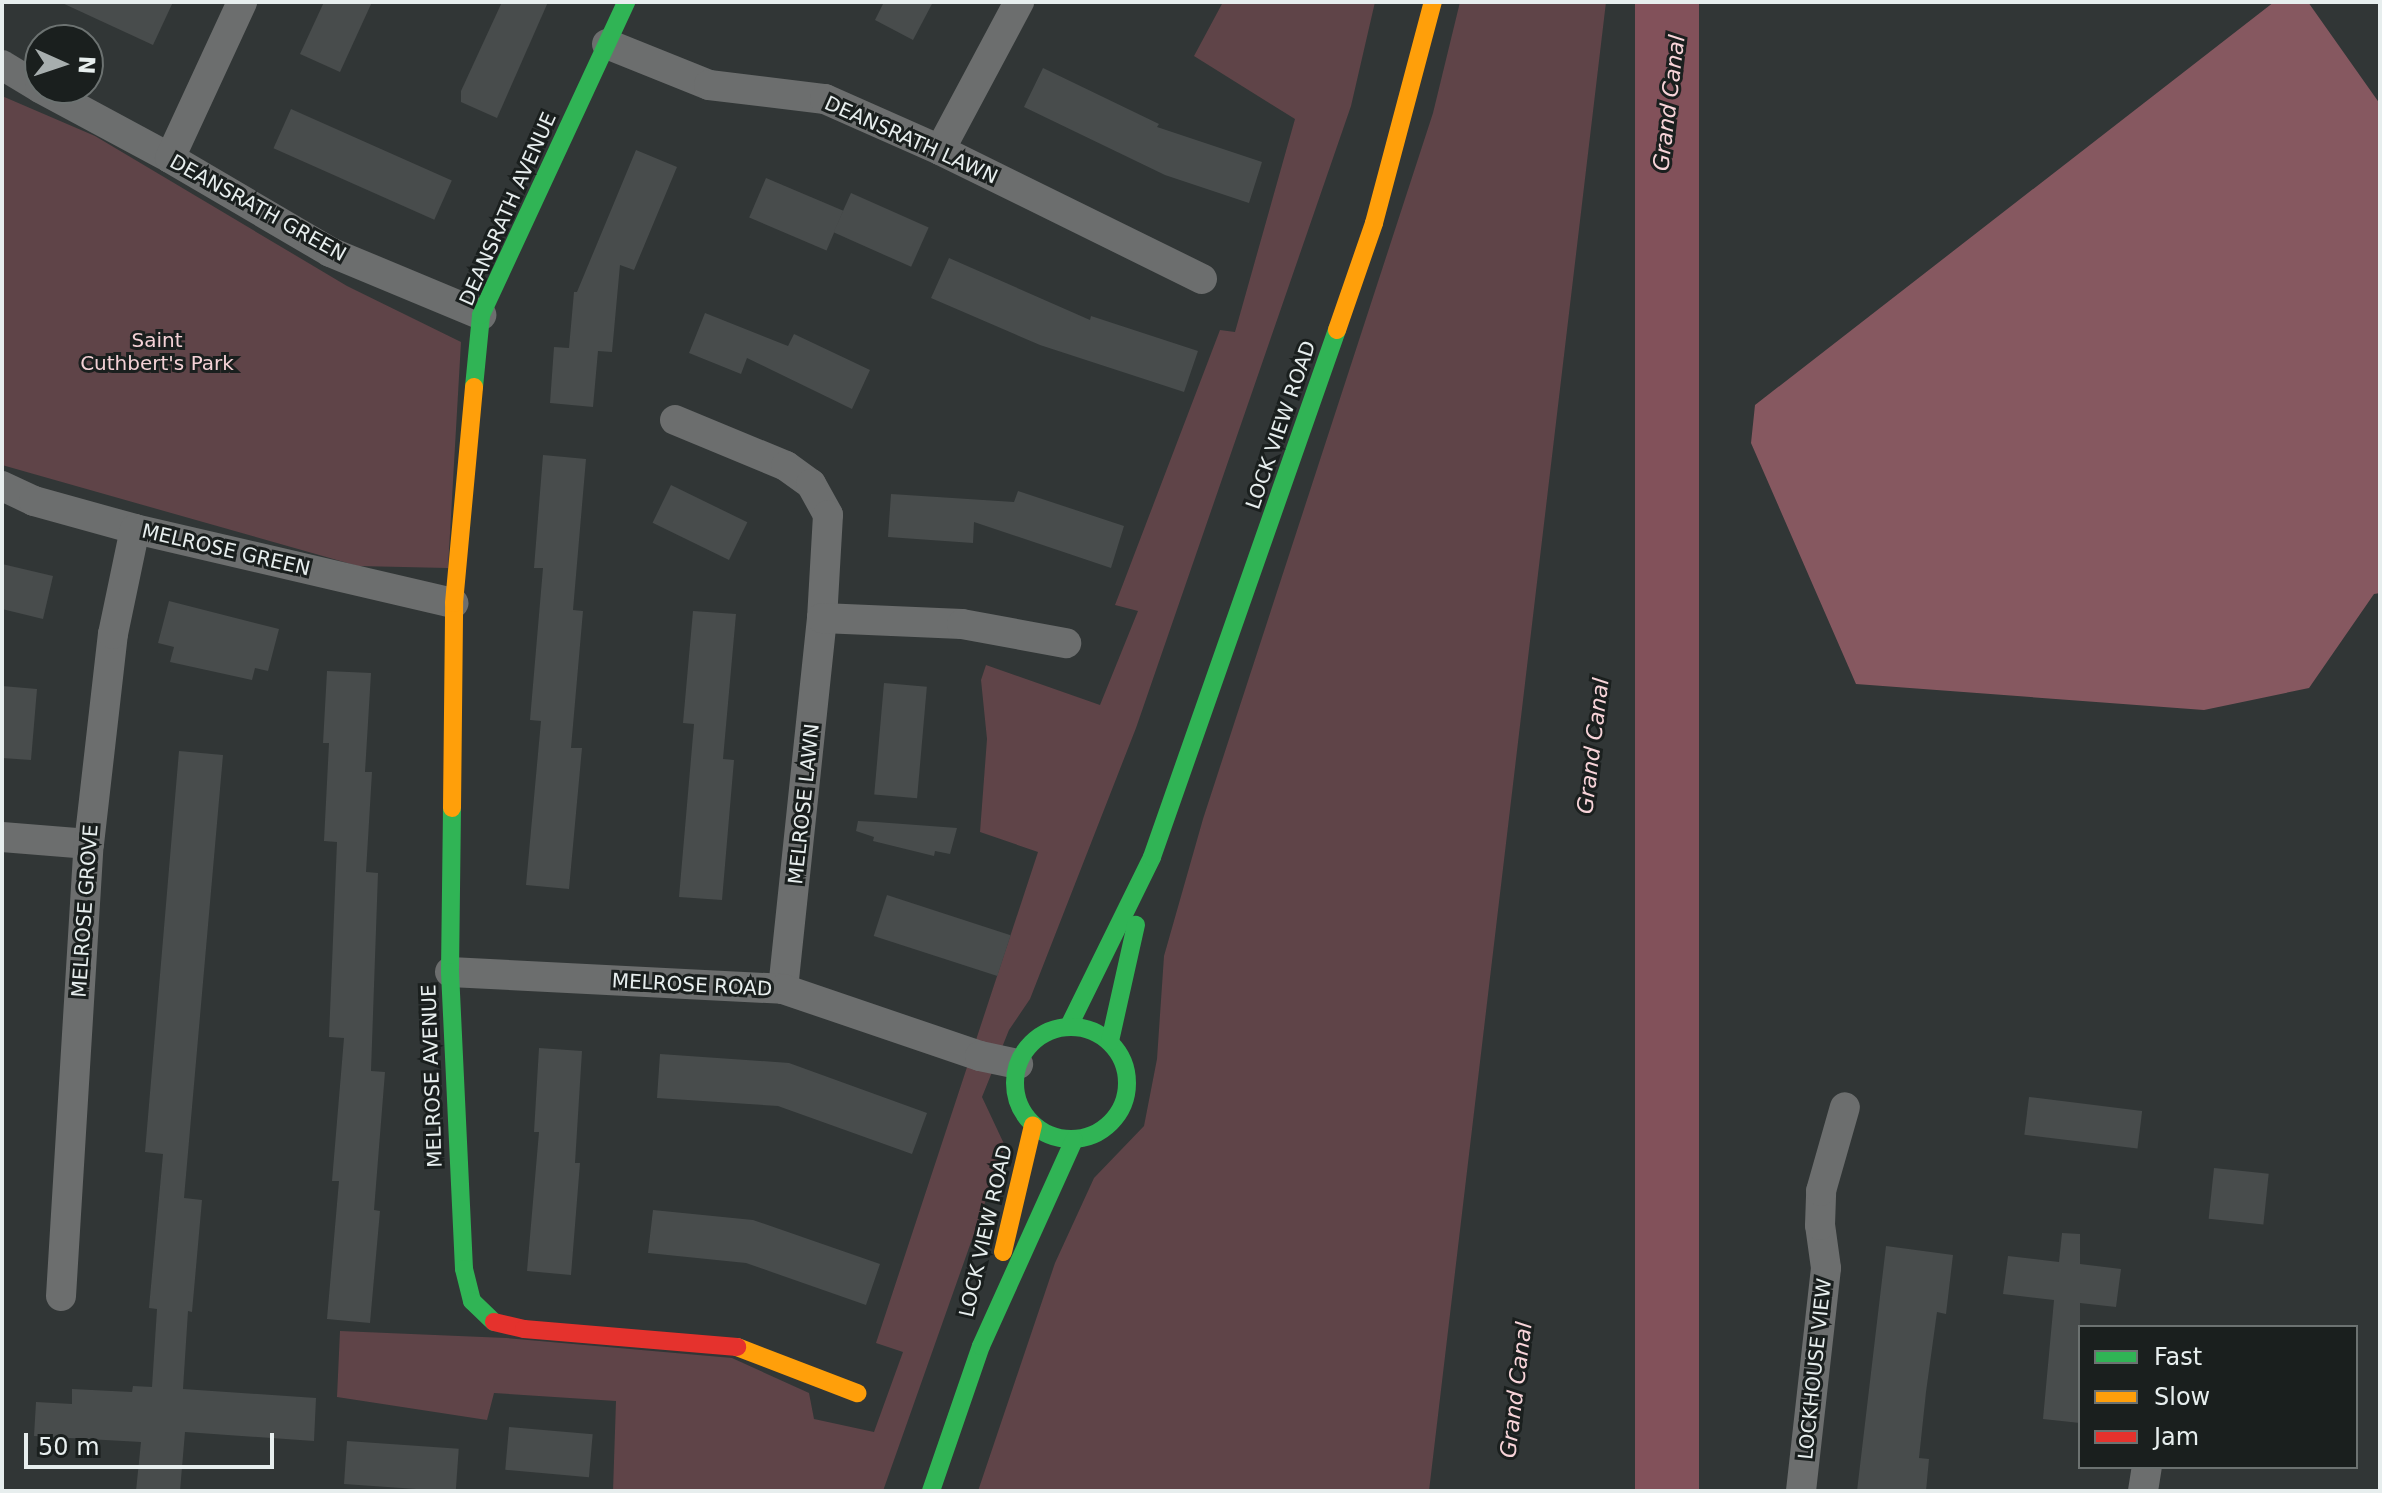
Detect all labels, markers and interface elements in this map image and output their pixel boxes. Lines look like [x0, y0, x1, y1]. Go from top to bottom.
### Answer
north arrow [24, 24, 104, 104]
water label: Grand Canal [1648, 33, 1690, 173]
text: N [74, 55, 99, 75]
street label: DEANSRATH LAWN [821, 91, 1001, 189]
street label: DEANSRATH AVENUE [455, 109, 561, 309]
street label: DEANSRATH GREEN [166, 150, 350, 266]
park label: Saint Cuthbert's Park [80, 328, 234, 375]
street label: LOCK VIEW ROAD [1241, 338, 1321, 512]
street label: MELROSE GREEN [140, 519, 312, 581]
water label: Grand Canal [1572, 676, 1614, 816]
street label: MELROSE LAWN [784, 723, 824, 885]
street label: MELROSE GROVE [67, 824, 103, 998]
street label: MELROSE ROAD [611, 969, 773, 1001]
street label: MELROSE AVENUE [417, 984, 447, 1168]
street label: LOCK VIEW ROAD [954, 1142, 1018, 1320]
street label: LOCKHOUSE VIEW [1794, 1277, 1836, 1461]
water label: Grand Canal [1495, 1320, 1537, 1460]
legend [2078, 1325, 2358, 1469]
text: Fast [2154, 1343, 2202, 1371]
text: Slow [2154, 1383, 2210, 1411]
scale bar [28, 1417, 278, 1467]
text: Jam [2154, 1423, 2199, 1451]
text: 50 m [38, 1433, 100, 1461]

